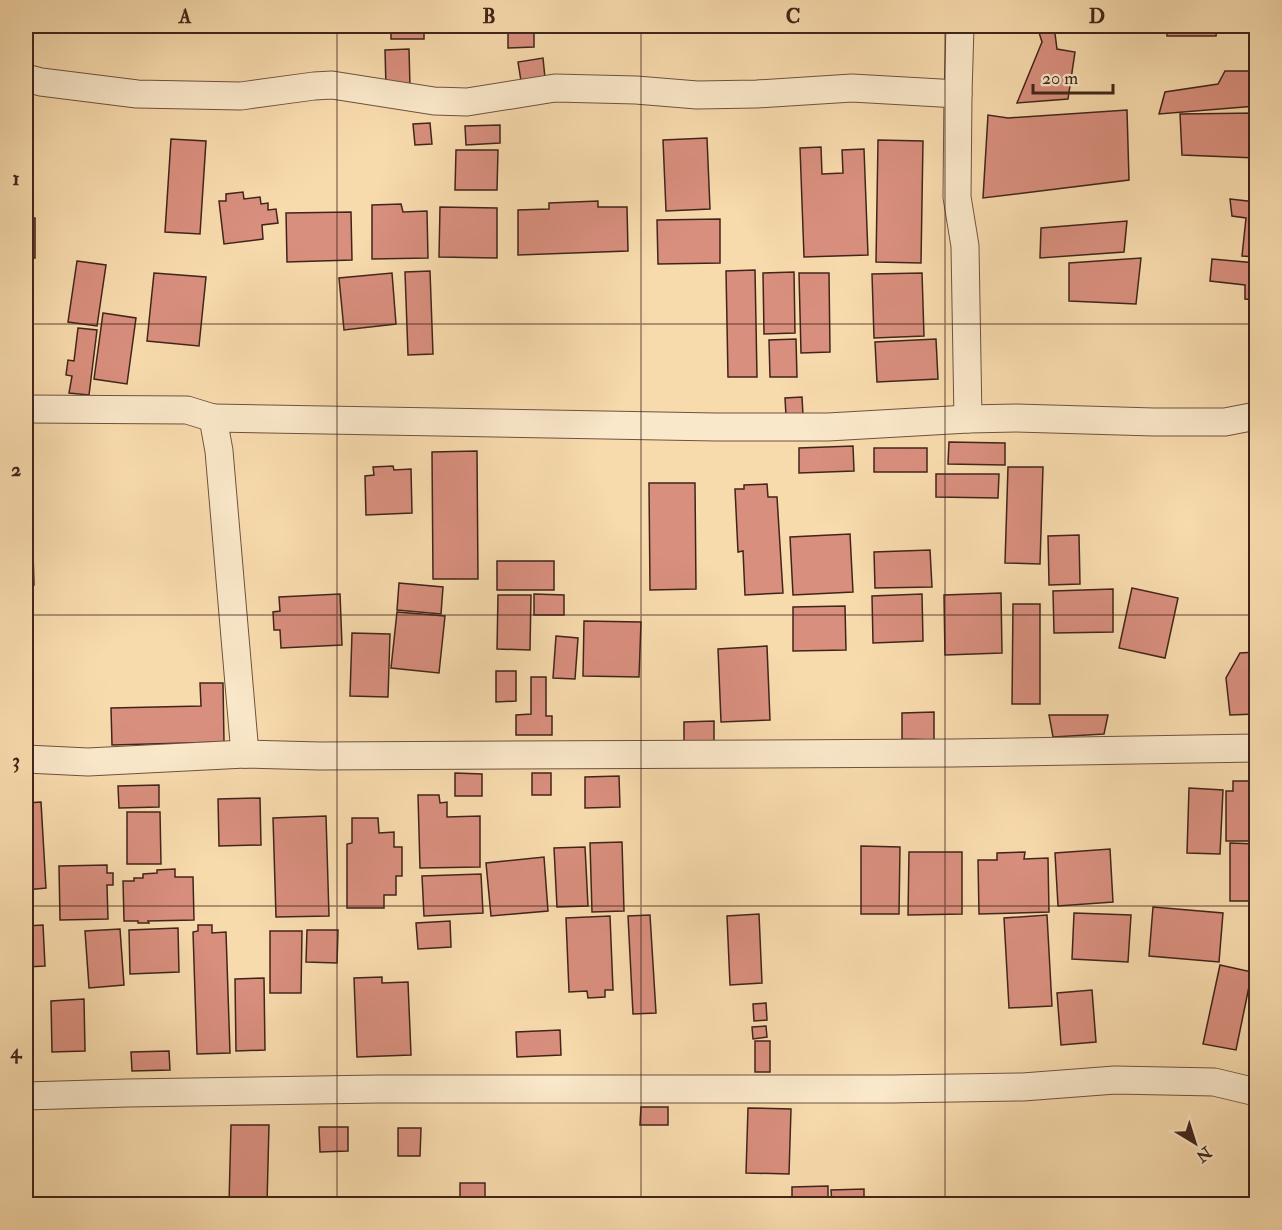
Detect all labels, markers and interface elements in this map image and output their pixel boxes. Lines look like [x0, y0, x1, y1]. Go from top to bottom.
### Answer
text: A [178, 4, 192, 29]
text: B [482, 4, 496, 29]
text: C [786, 4, 800, 29]
text: D [1089, 4, 1105, 29]
scale bar [1033, 57, 1112, 95]
text: 20 m [1042, 67, 1078, 90]
text: 1 [12, 166, 20, 191]
text: 2 [11, 457, 21, 482]
text: 3 [12, 748, 20, 773]
text: 4 [10, 1039, 23, 1064]
north arrow [1165, 1113, 1225, 1173]
text: N [1191, 1141, 1216, 1167]

